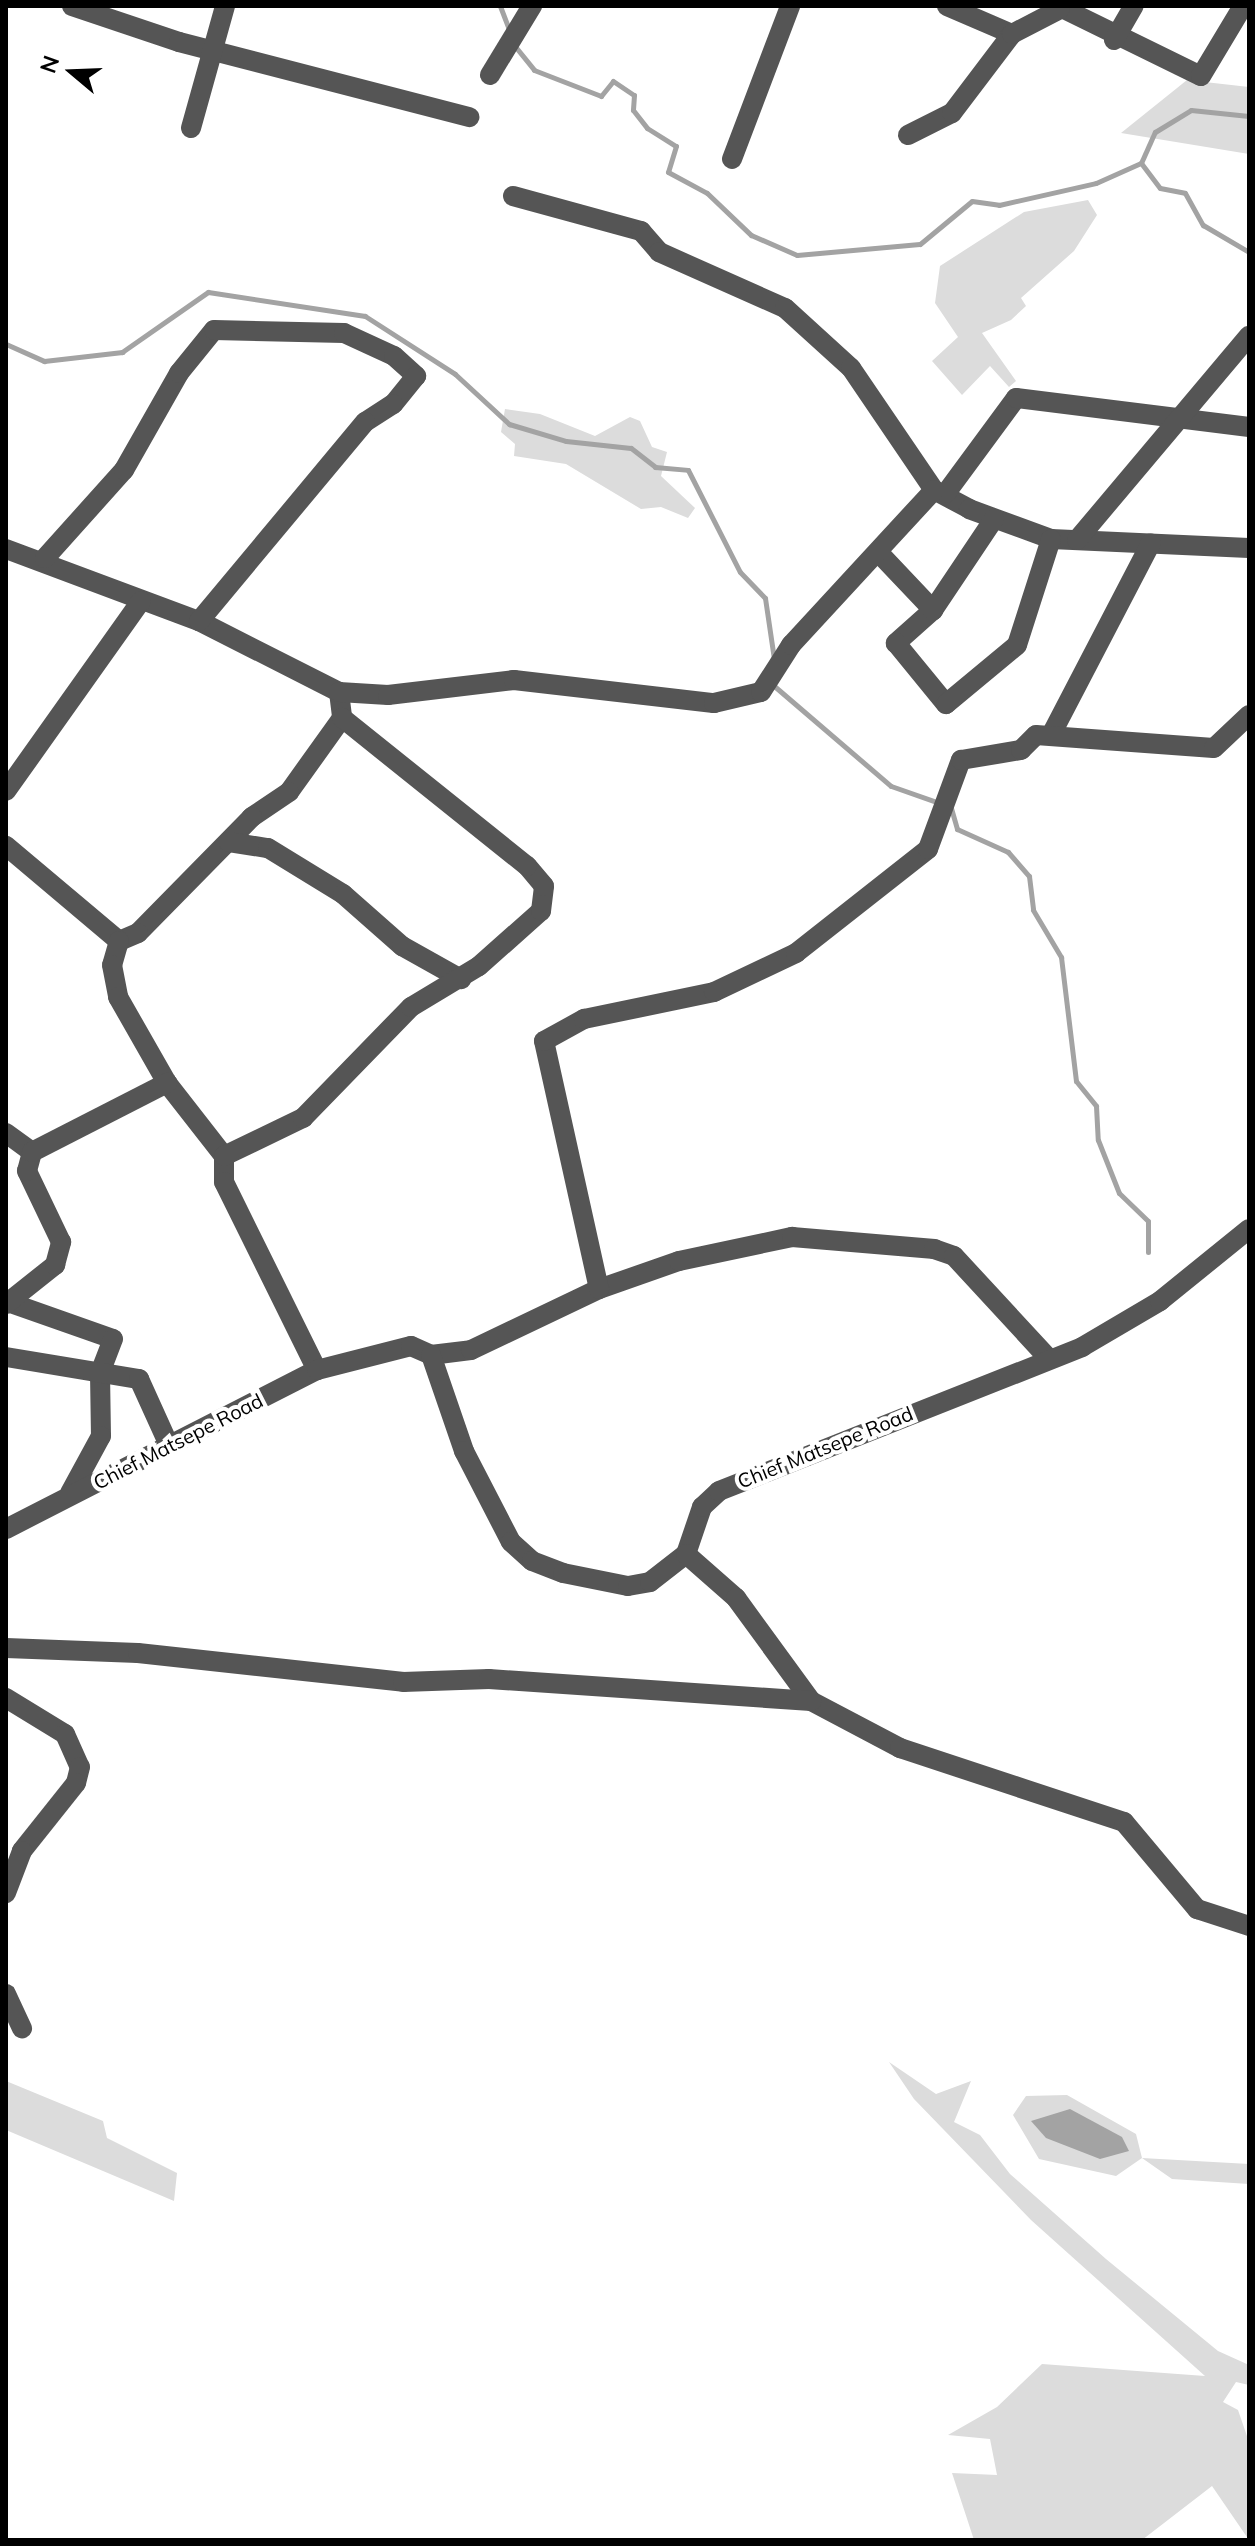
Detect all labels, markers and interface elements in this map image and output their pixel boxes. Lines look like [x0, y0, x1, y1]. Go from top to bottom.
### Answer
north arrow [32, 32, 112, 112]
text: N [33, 52, 65, 77]
street label: Chief Matsepe Road [89, 1388, 267, 1494]
street label: Chief Matsepe Road [734, 1401, 916, 1493]

